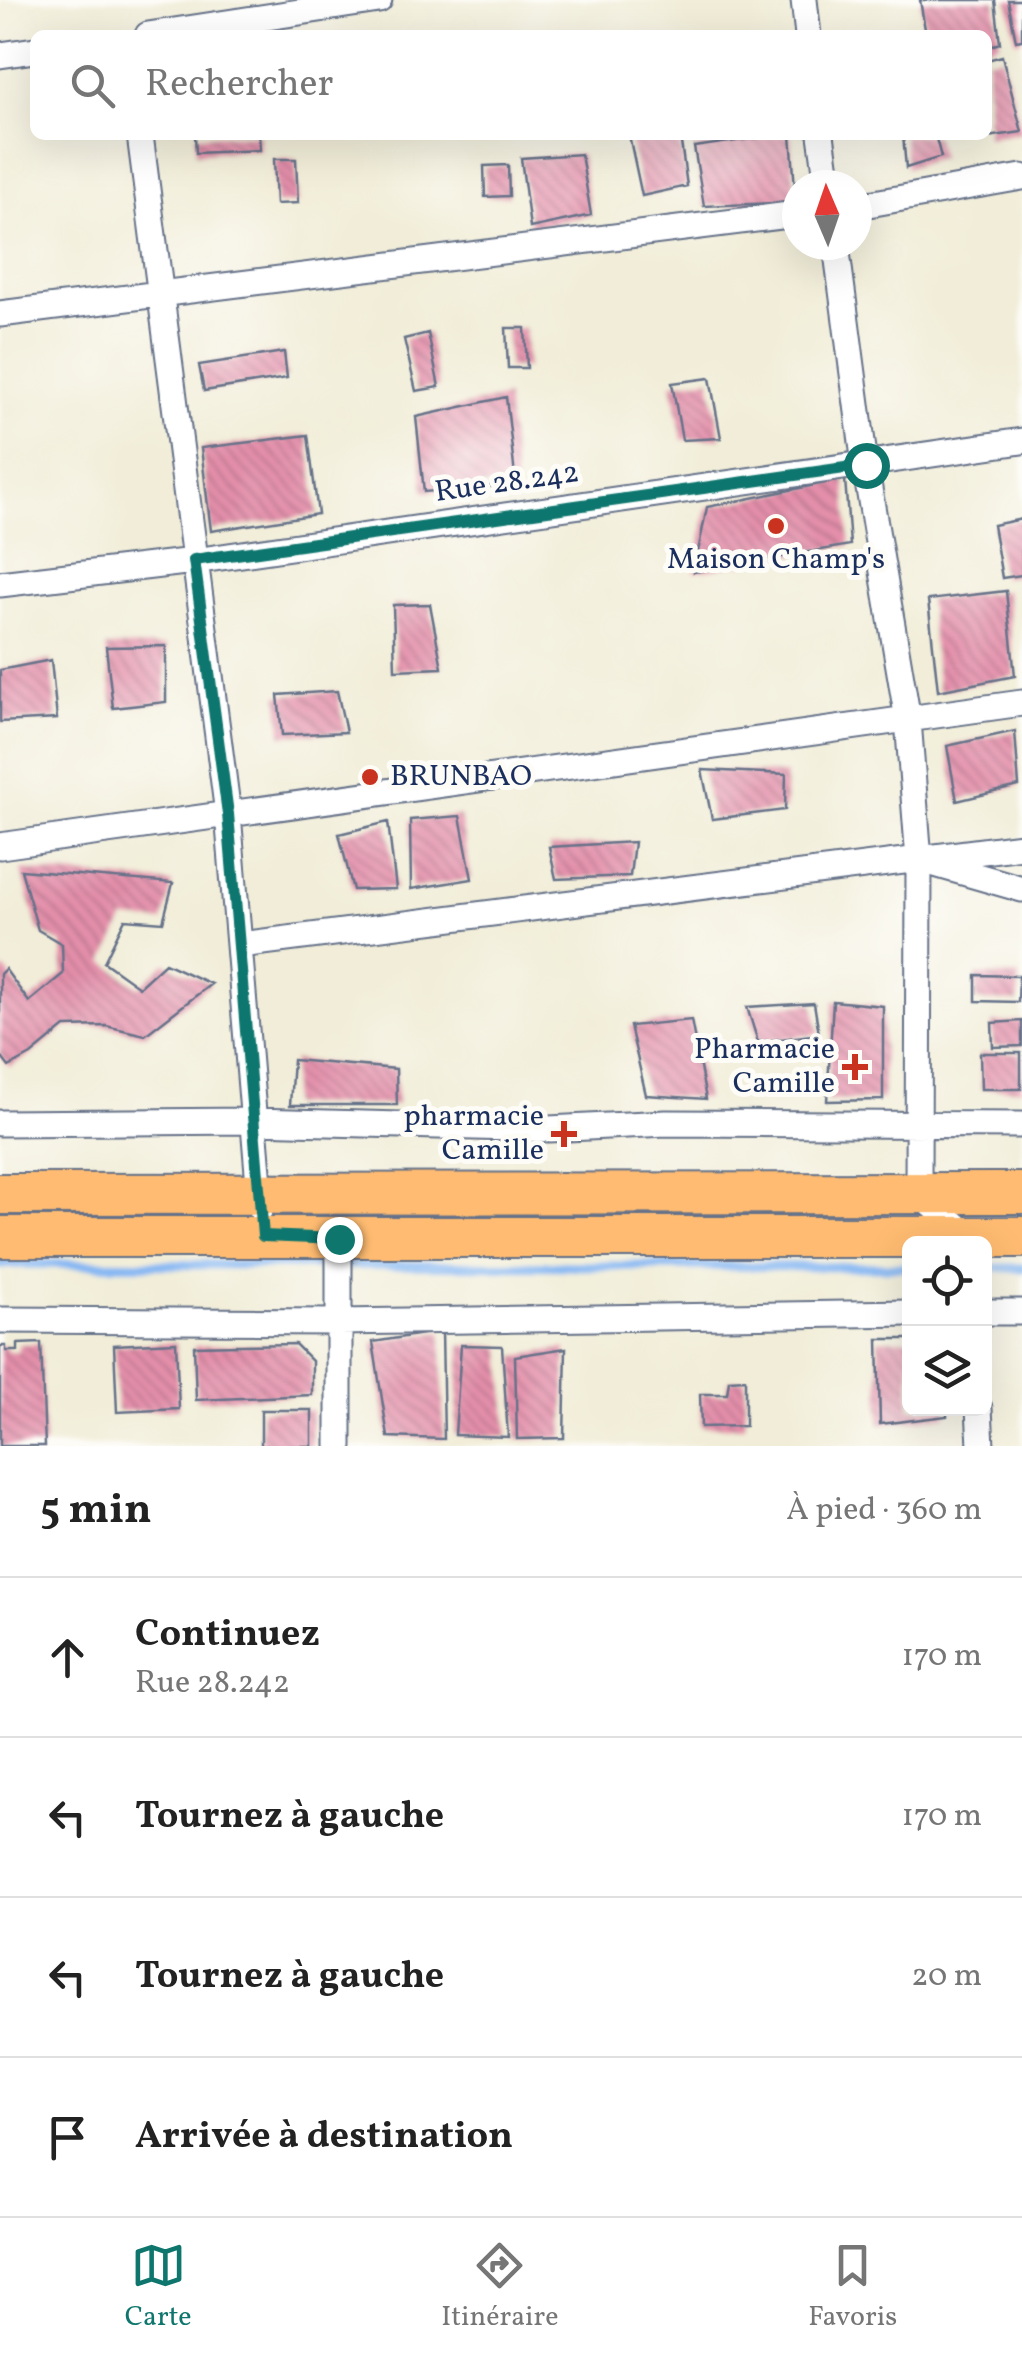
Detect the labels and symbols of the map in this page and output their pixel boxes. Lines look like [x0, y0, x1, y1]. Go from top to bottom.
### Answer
north arrow [782, 170, 872, 260]
route start [844, 443, 890, 489]
street label: Rue 28.242 [432, 452, 582, 514]
marker: Maison Champ's [765, 515, 787, 537]
place label: Maison Champ's [667, 539, 885, 581]
place label: BRUNBAO [390, 756, 532, 798]
marker: BRUNBAO [359, 766, 381, 788]
place label: Pharmacie Camille [694, 1029, 835, 1105]
marker: Pharmacie Camille [844, 1056, 866, 1078]
place label: pharmacie Camille [404, 1096, 544, 1172]
marker: pharmacie Camille [553, 1123, 575, 1145]
route end [317, 1217, 363, 1263]

